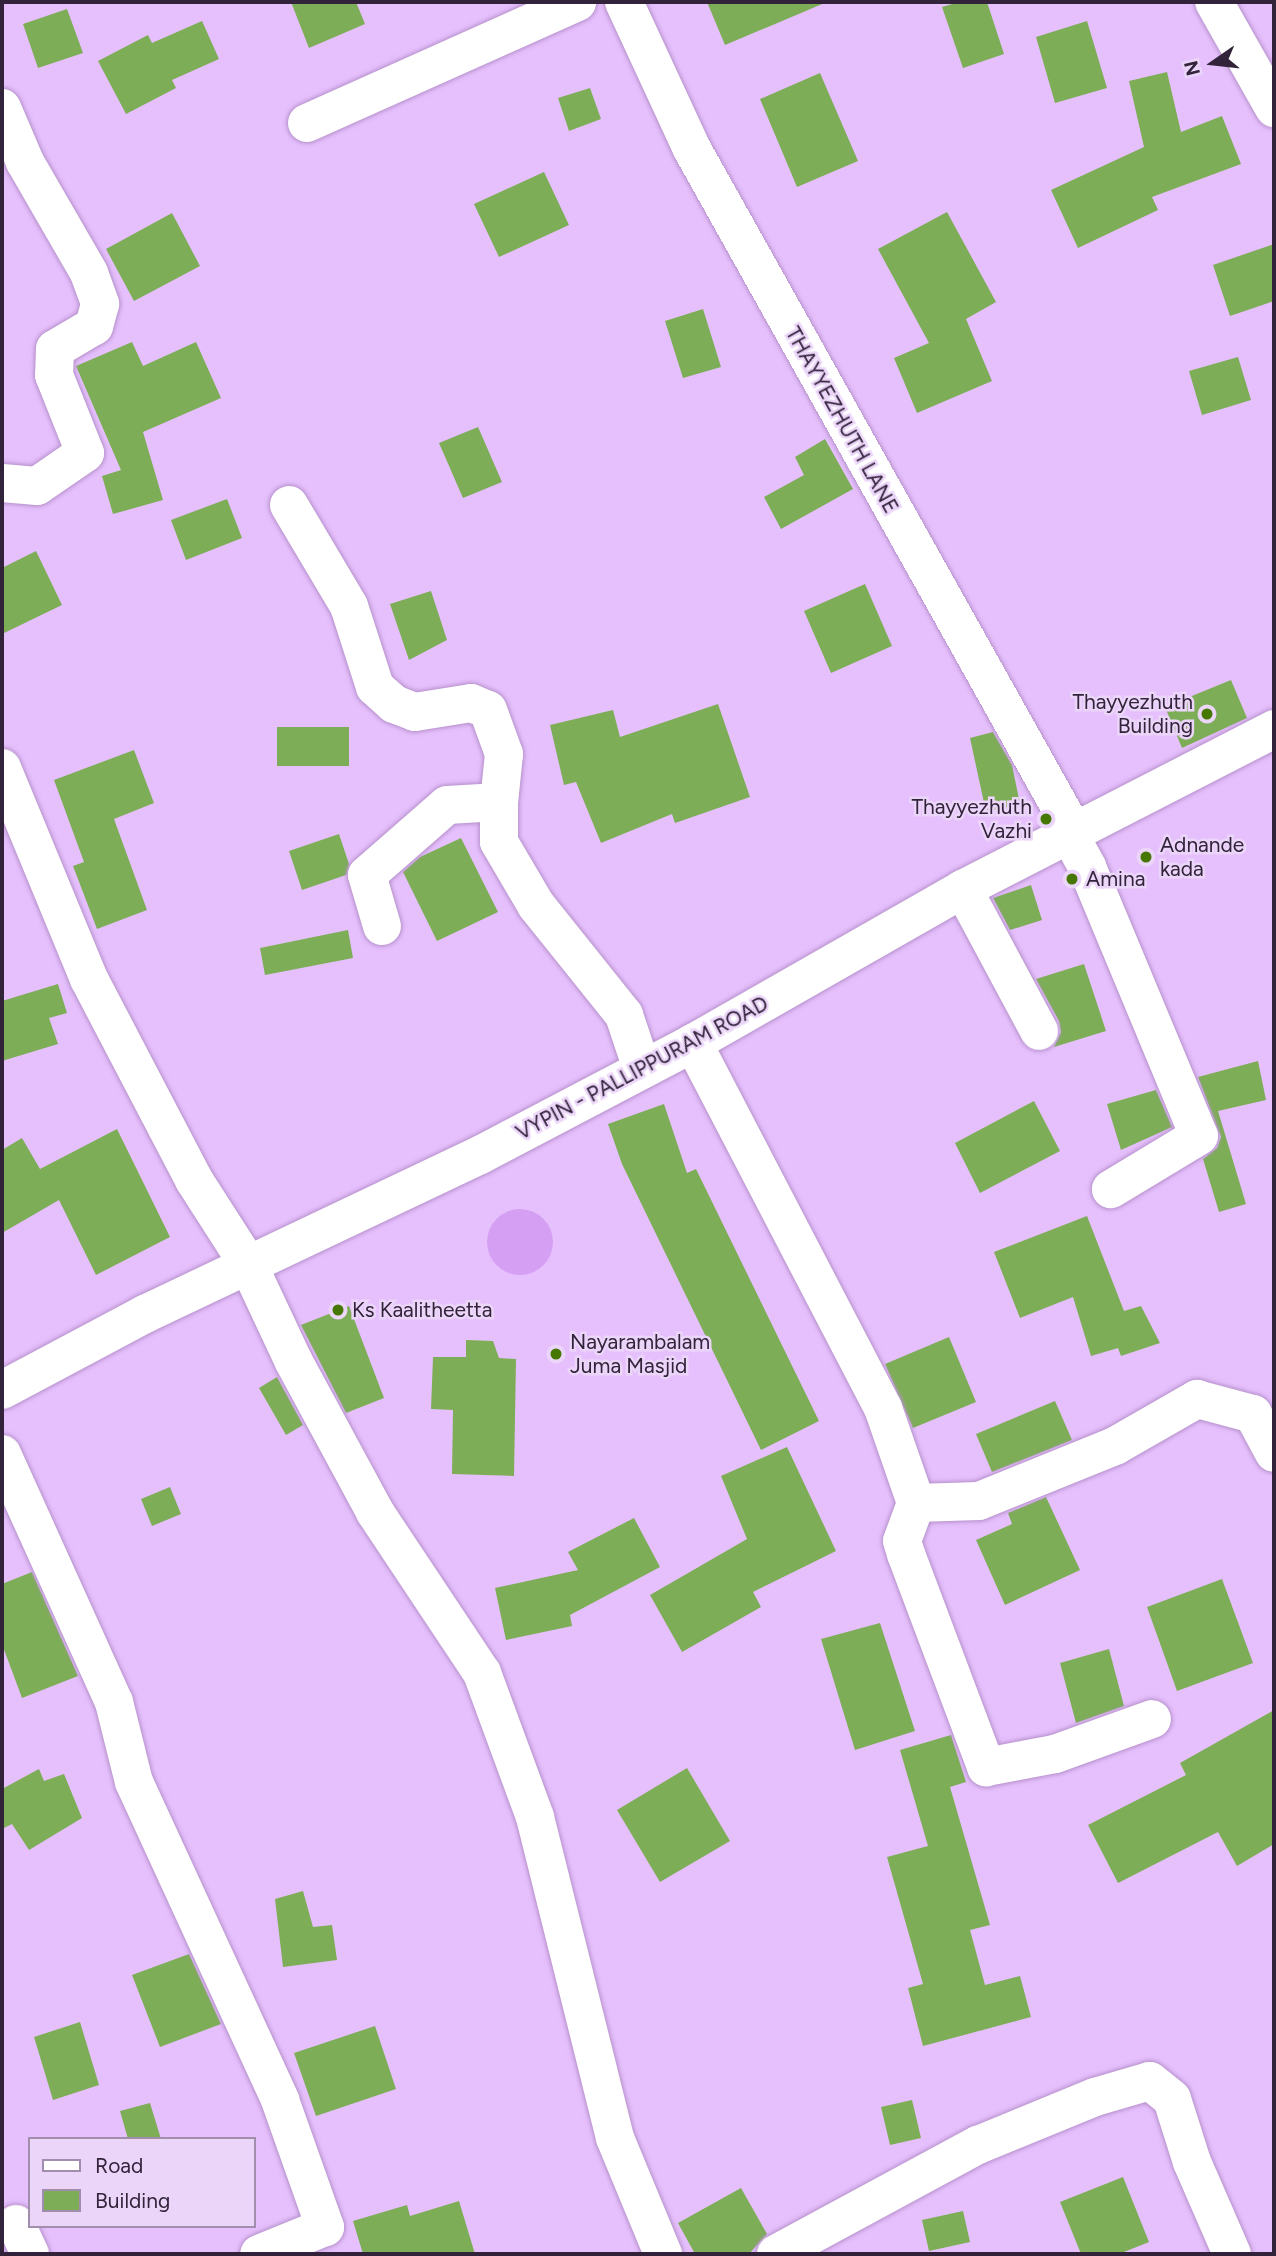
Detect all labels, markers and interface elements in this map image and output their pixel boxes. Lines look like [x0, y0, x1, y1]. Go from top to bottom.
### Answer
north arrow [1178, 28, 1248, 98]
text: N [1179, 58, 1205, 78]
street label: THAYYEZHUTH LANE [780, 322, 904, 518]
place label: Thayyezhuth Building [1072, 689, 1193, 739]
marker: Thayyezhuth Building [1199, 706, 1215, 722]
place label: Thayyezhuth Vazhi [911, 794, 1032, 844]
marker: Thayyezhuth Vazhi [1038, 811, 1054, 827]
place label: Adnande kada [1160, 832, 1244, 882]
marker: Adnande kada [1138, 849, 1154, 865]
place label: Amina [1086, 866, 1145, 892]
marker: Amina [1064, 871, 1080, 887]
street label: VYPIN - PALLIPPURAM ROAD [512, 991, 772, 1145]
place label: Ks Kaalitheetta [352, 1297, 492, 1323]
marker: Ks Kaalitheetta [330, 1302, 346, 1318]
place label: Nayarambalam Juma Masjid [570, 1329, 710, 1379]
marker: Nayarambalam Juma Masjid [548, 1346, 564, 1362]
legend [28, 2137, 256, 2228]
text: Road [95, 2153, 143, 2178]
text: Building [95, 2188, 170, 2213]

